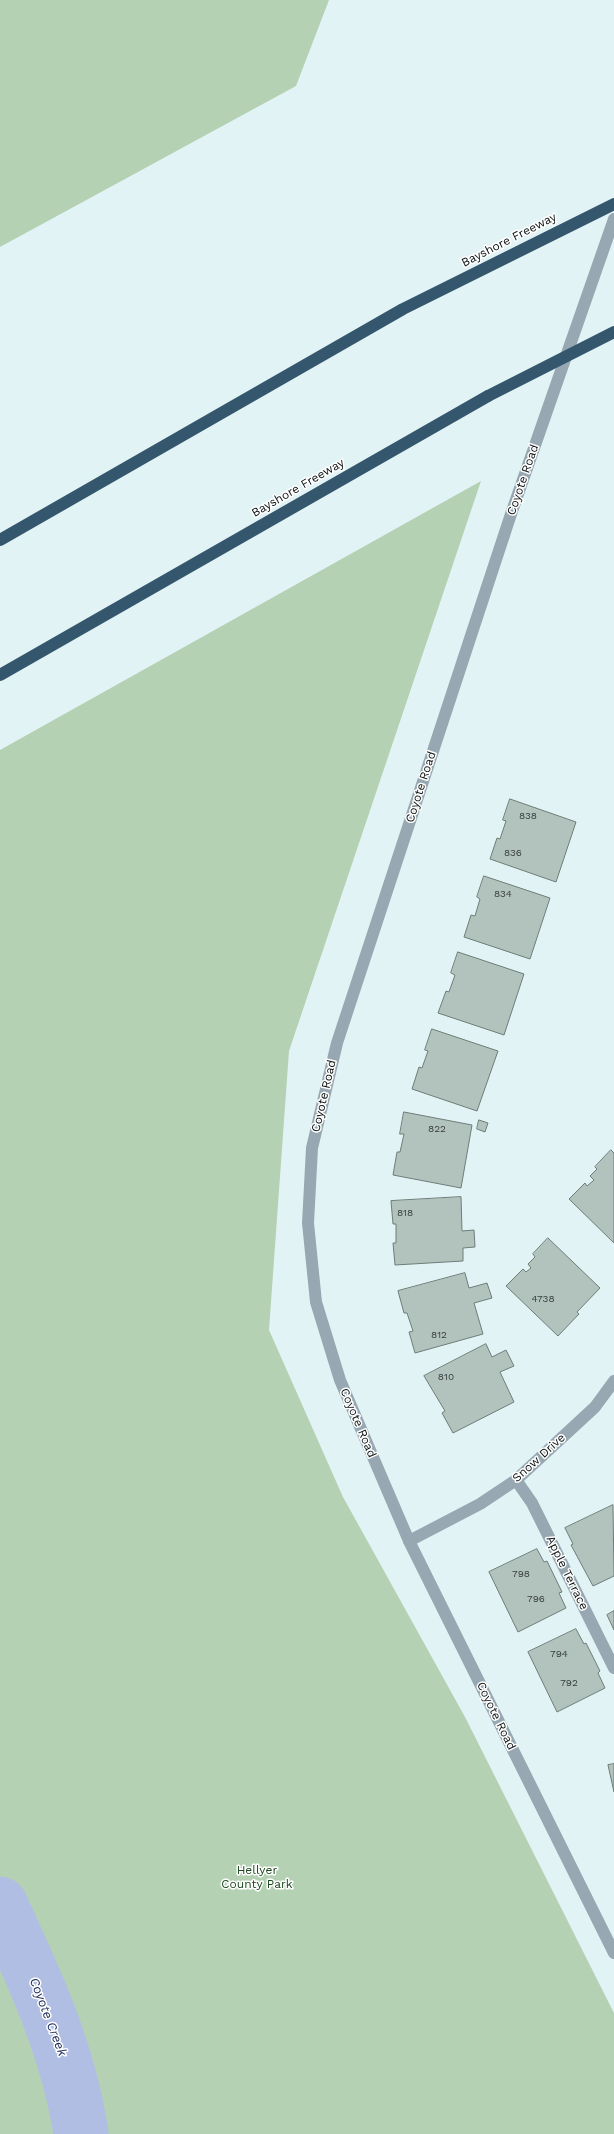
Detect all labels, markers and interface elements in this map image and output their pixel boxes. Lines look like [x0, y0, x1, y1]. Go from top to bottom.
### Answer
street label: Bayshore Freeway [459, 210, 559, 270]
street label: Coyote Road [504, 443, 542, 517]
street label: Bayshore Freeway [249, 456, 347, 520]
street label: Coyote Road [403, 750, 439, 824]
house number: 838 [519, 810, 537, 822]
house number: 836 [504, 847, 522, 859]
house number: 834 [494, 888, 512, 900]
street label: Coyote Road [309, 1058, 339, 1134]
house number: 822 [428, 1123, 446, 1135]
house number: 818 [397, 1207, 413, 1219]
house number: 4738 [531, 1293, 555, 1305]
house number: 812 [431, 1329, 447, 1341]
house number: 810 [438, 1371, 454, 1383]
street label: Coyote Road [337, 1386, 379, 1460]
street label: Snow Drive [510, 1431, 568, 1485]
street label: Apple Terrace [543, 1534, 591, 1612]
house number: 798 [512, 1568, 530, 1580]
house number: 796 [527, 1593, 545, 1605]
house number: 794 [550, 1648, 568, 1660]
house number: 792 [560, 1677, 578, 1689]
street label: Coyote Road [473, 1680, 519, 1752]
park label: Hellyer County Park [221, 1863, 293, 1891]
water label: Coyote Creek [26, 1975, 70, 2059]

